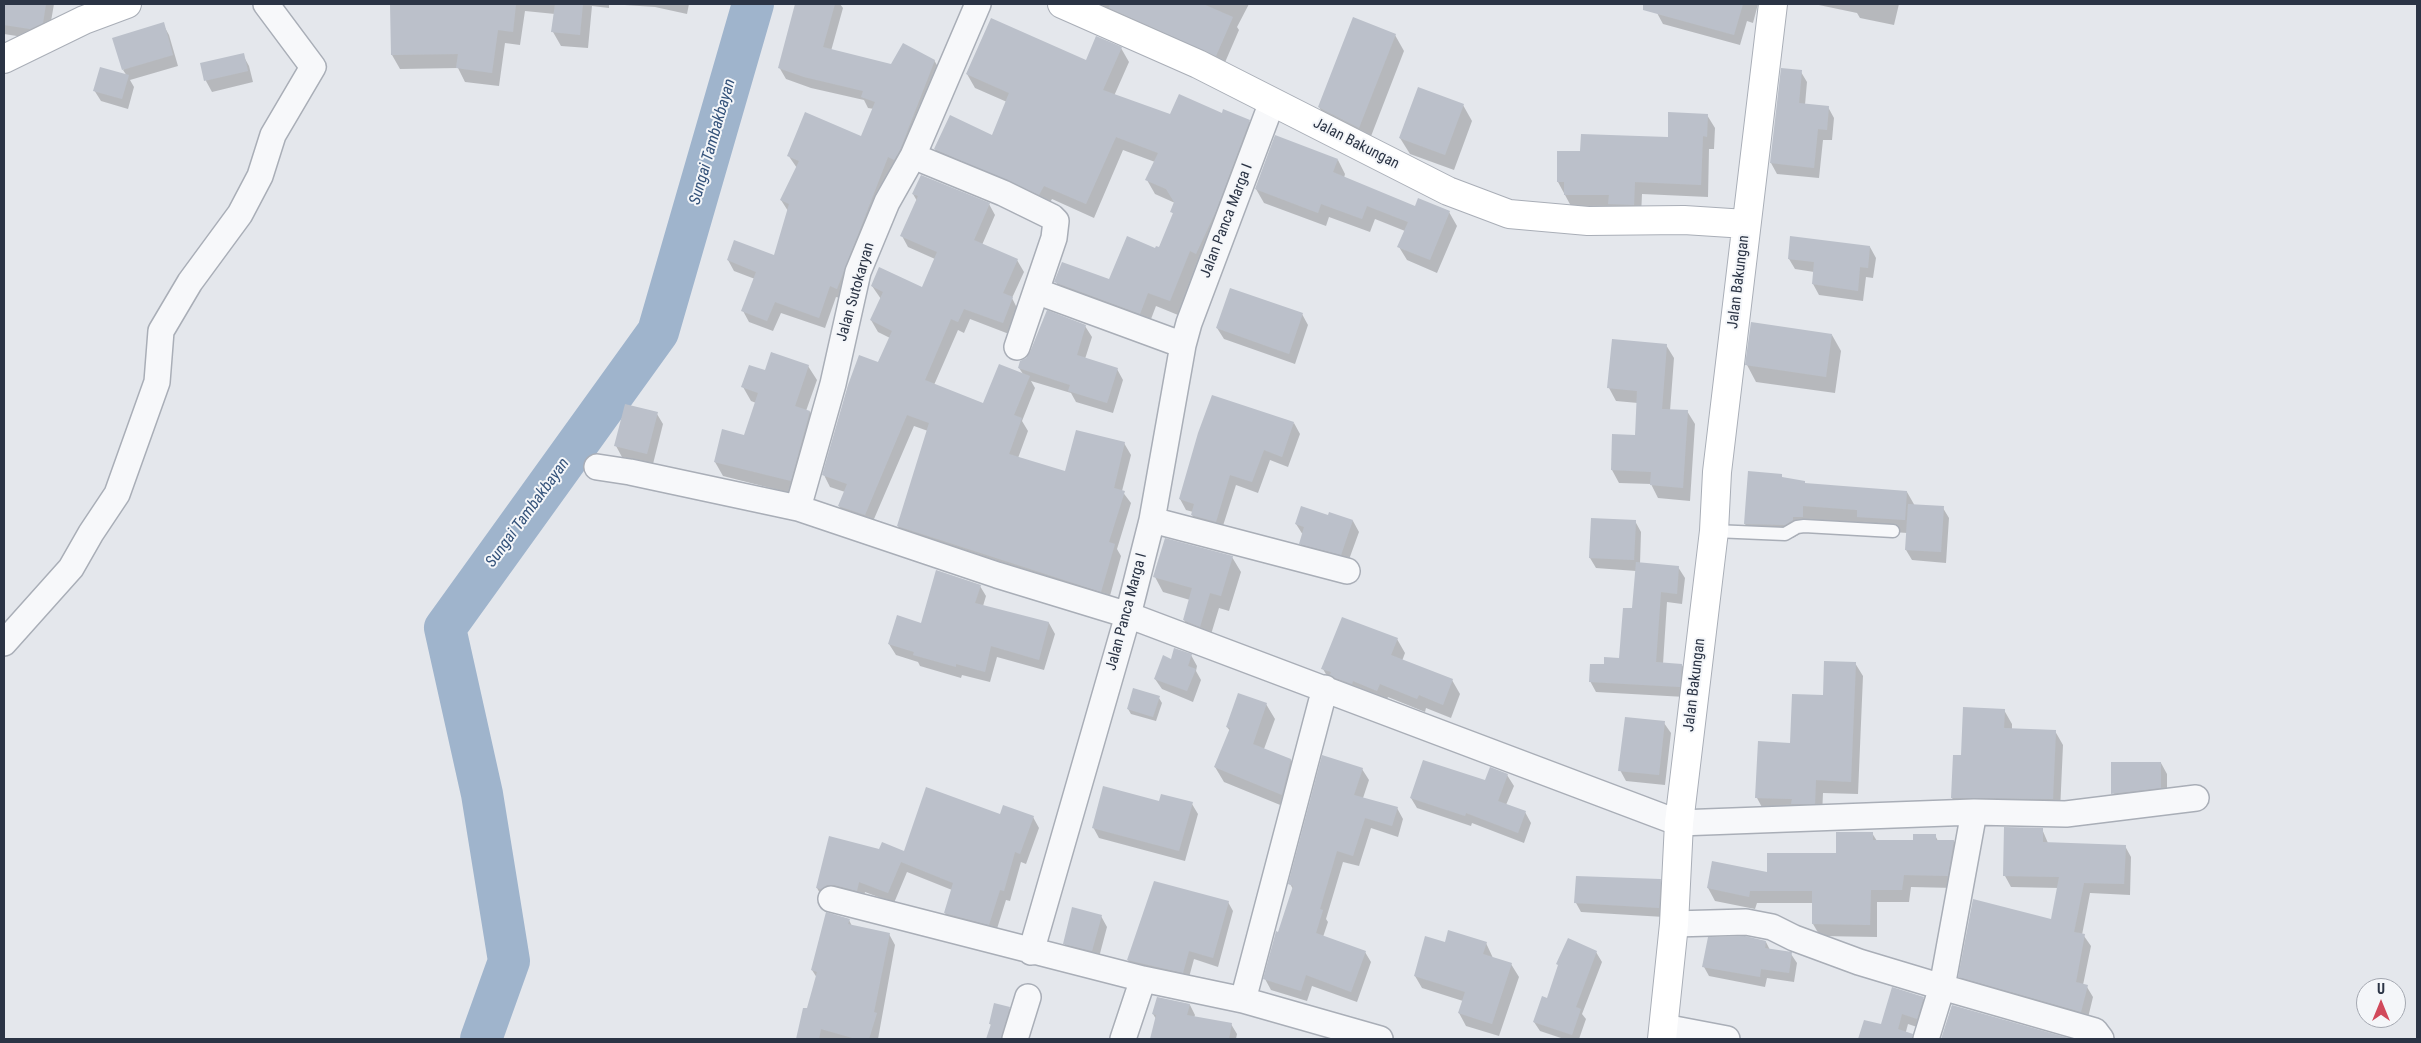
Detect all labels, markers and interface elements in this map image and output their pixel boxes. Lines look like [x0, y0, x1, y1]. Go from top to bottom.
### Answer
water label: Sungai Tambakbayan [686, 77, 740, 207]
street label: Jalan Bakungan [1310, 115, 1402, 173]
street label: Jalan Panca Marga I [1197, 161, 1257, 281]
street label: Jalan Bakungan [1724, 234, 1754, 330]
street label: Jalan Sutokaryan [833, 241, 879, 343]
water label: Sungai Tambakbayan [482, 455, 574, 571]
street label: Jalan Panca Marga I [1103, 551, 1151, 673]
street label: Jalan Bakungan [1680, 637, 1710, 733]
north arrow [2356, 978, 2406, 1028]
text: U [2377, 981, 2385, 997]

